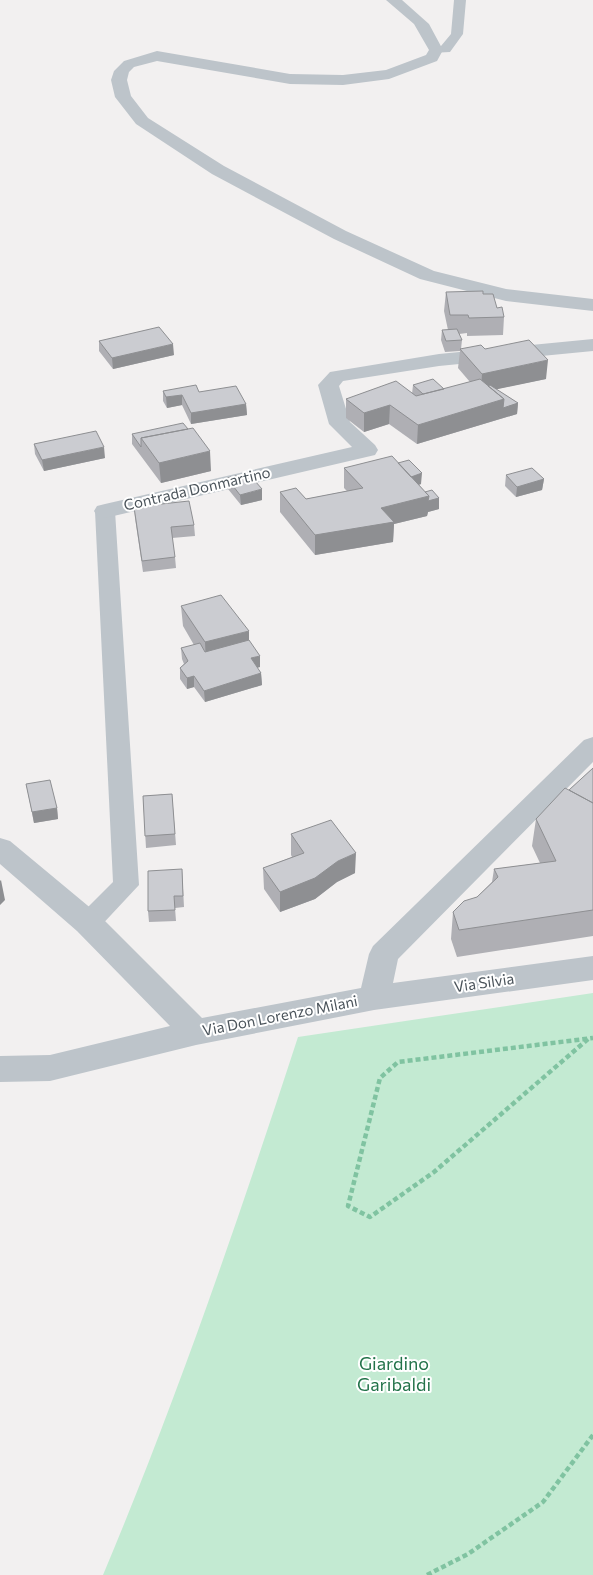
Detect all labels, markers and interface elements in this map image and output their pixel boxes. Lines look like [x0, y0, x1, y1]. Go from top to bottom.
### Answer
street label: Contrada Donmartino [122, 462, 272, 514]
street label: Via Silvia [453, 969, 515, 995]
street label: Via Don Lorenzo Milani [201, 991, 359, 1039]
park label: Giardino Garibaldi [357, 1352, 431, 1395]

